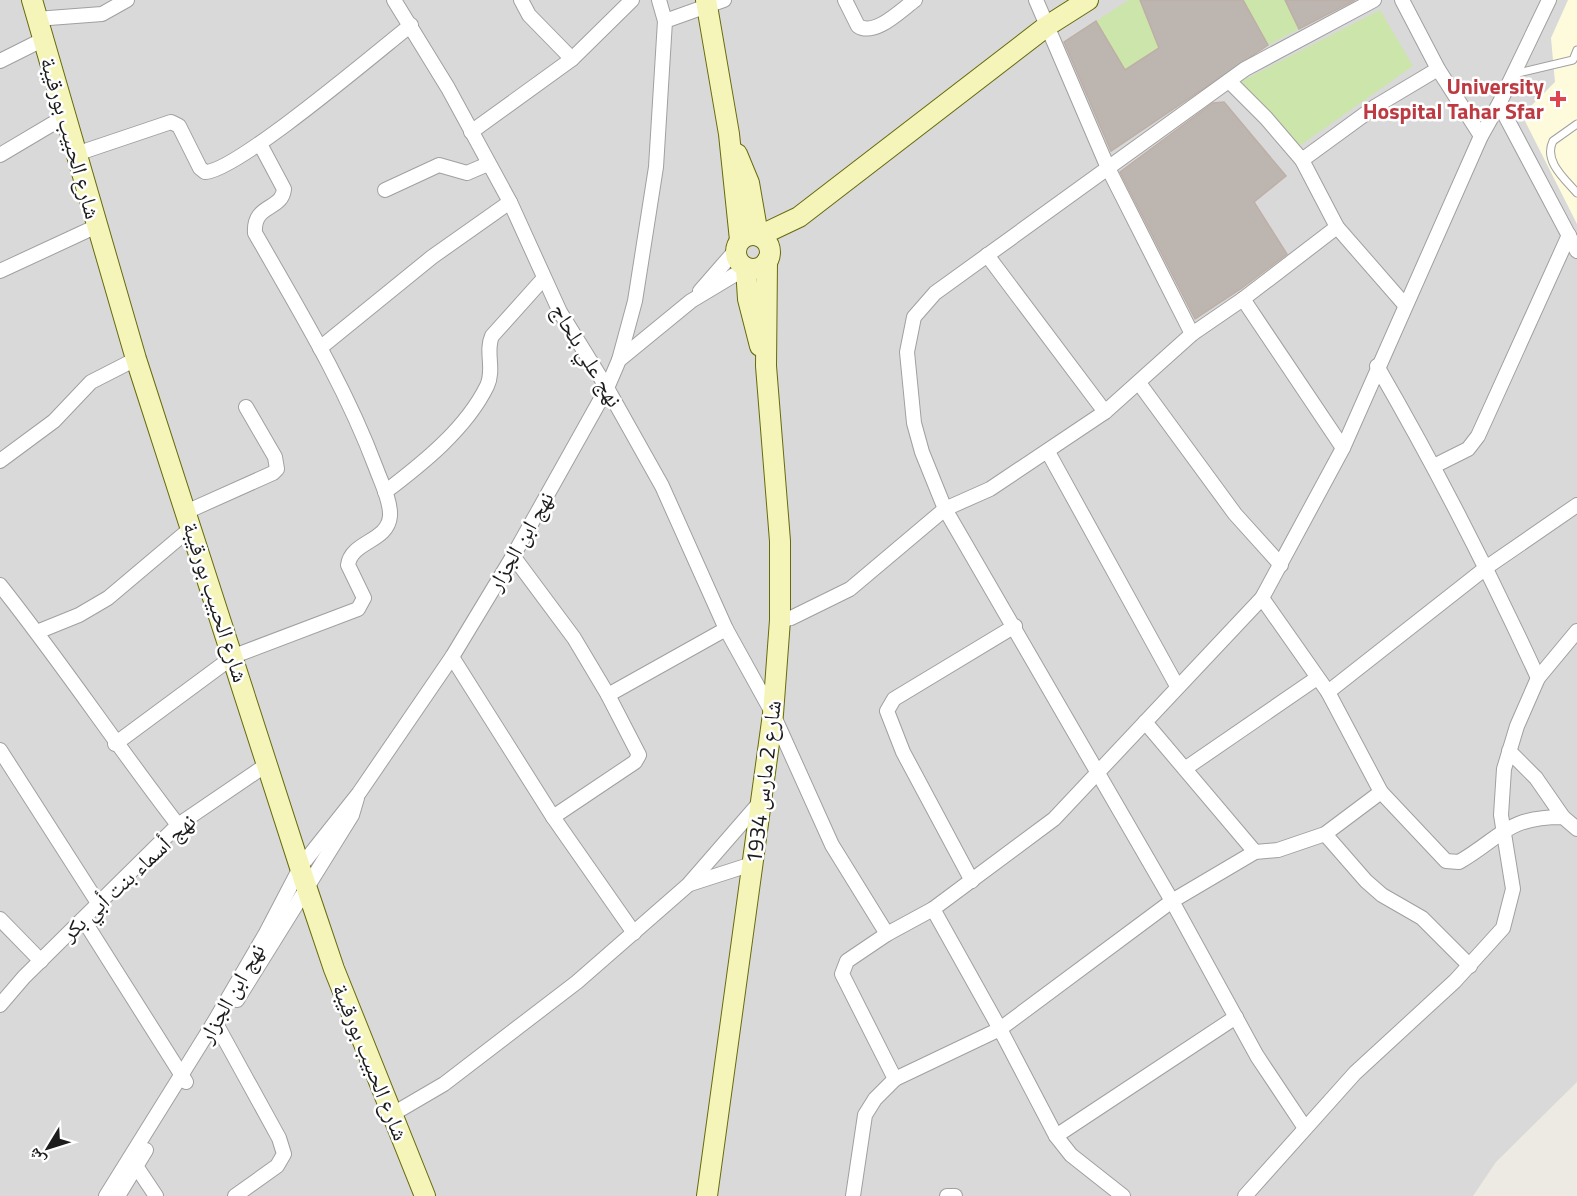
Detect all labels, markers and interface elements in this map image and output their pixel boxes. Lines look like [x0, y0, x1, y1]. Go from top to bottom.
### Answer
street label: شارع الحبيب بورقيبة [32, 53, 110, 223]
place label: University Hospital Tahar Sfar [1363, 69, 1544, 128]
marker: University Hospital Tahar Sfar [1549, 90, 1567, 108]
street label: نهج علي بلحاج [542, 297, 631, 414]
street label: نهج ابن الجزار [477, 485, 562, 598]
street label: شارع الحبيب بورقيبة [174, 517, 258, 687]
street label: شارع 2 مارس 1934 [736, 698, 790, 866]
street label: نهج أسماء بنت أبي بكر [52, 805, 204, 950]
street label: نهج ابن الجزار [188, 937, 273, 1050]
street label: شارع الحبيب بورقيبة [324, 978, 418, 1146]
north arrow [18, 1118, 78, 1178]
text: ش [21, 1143, 51, 1171]

